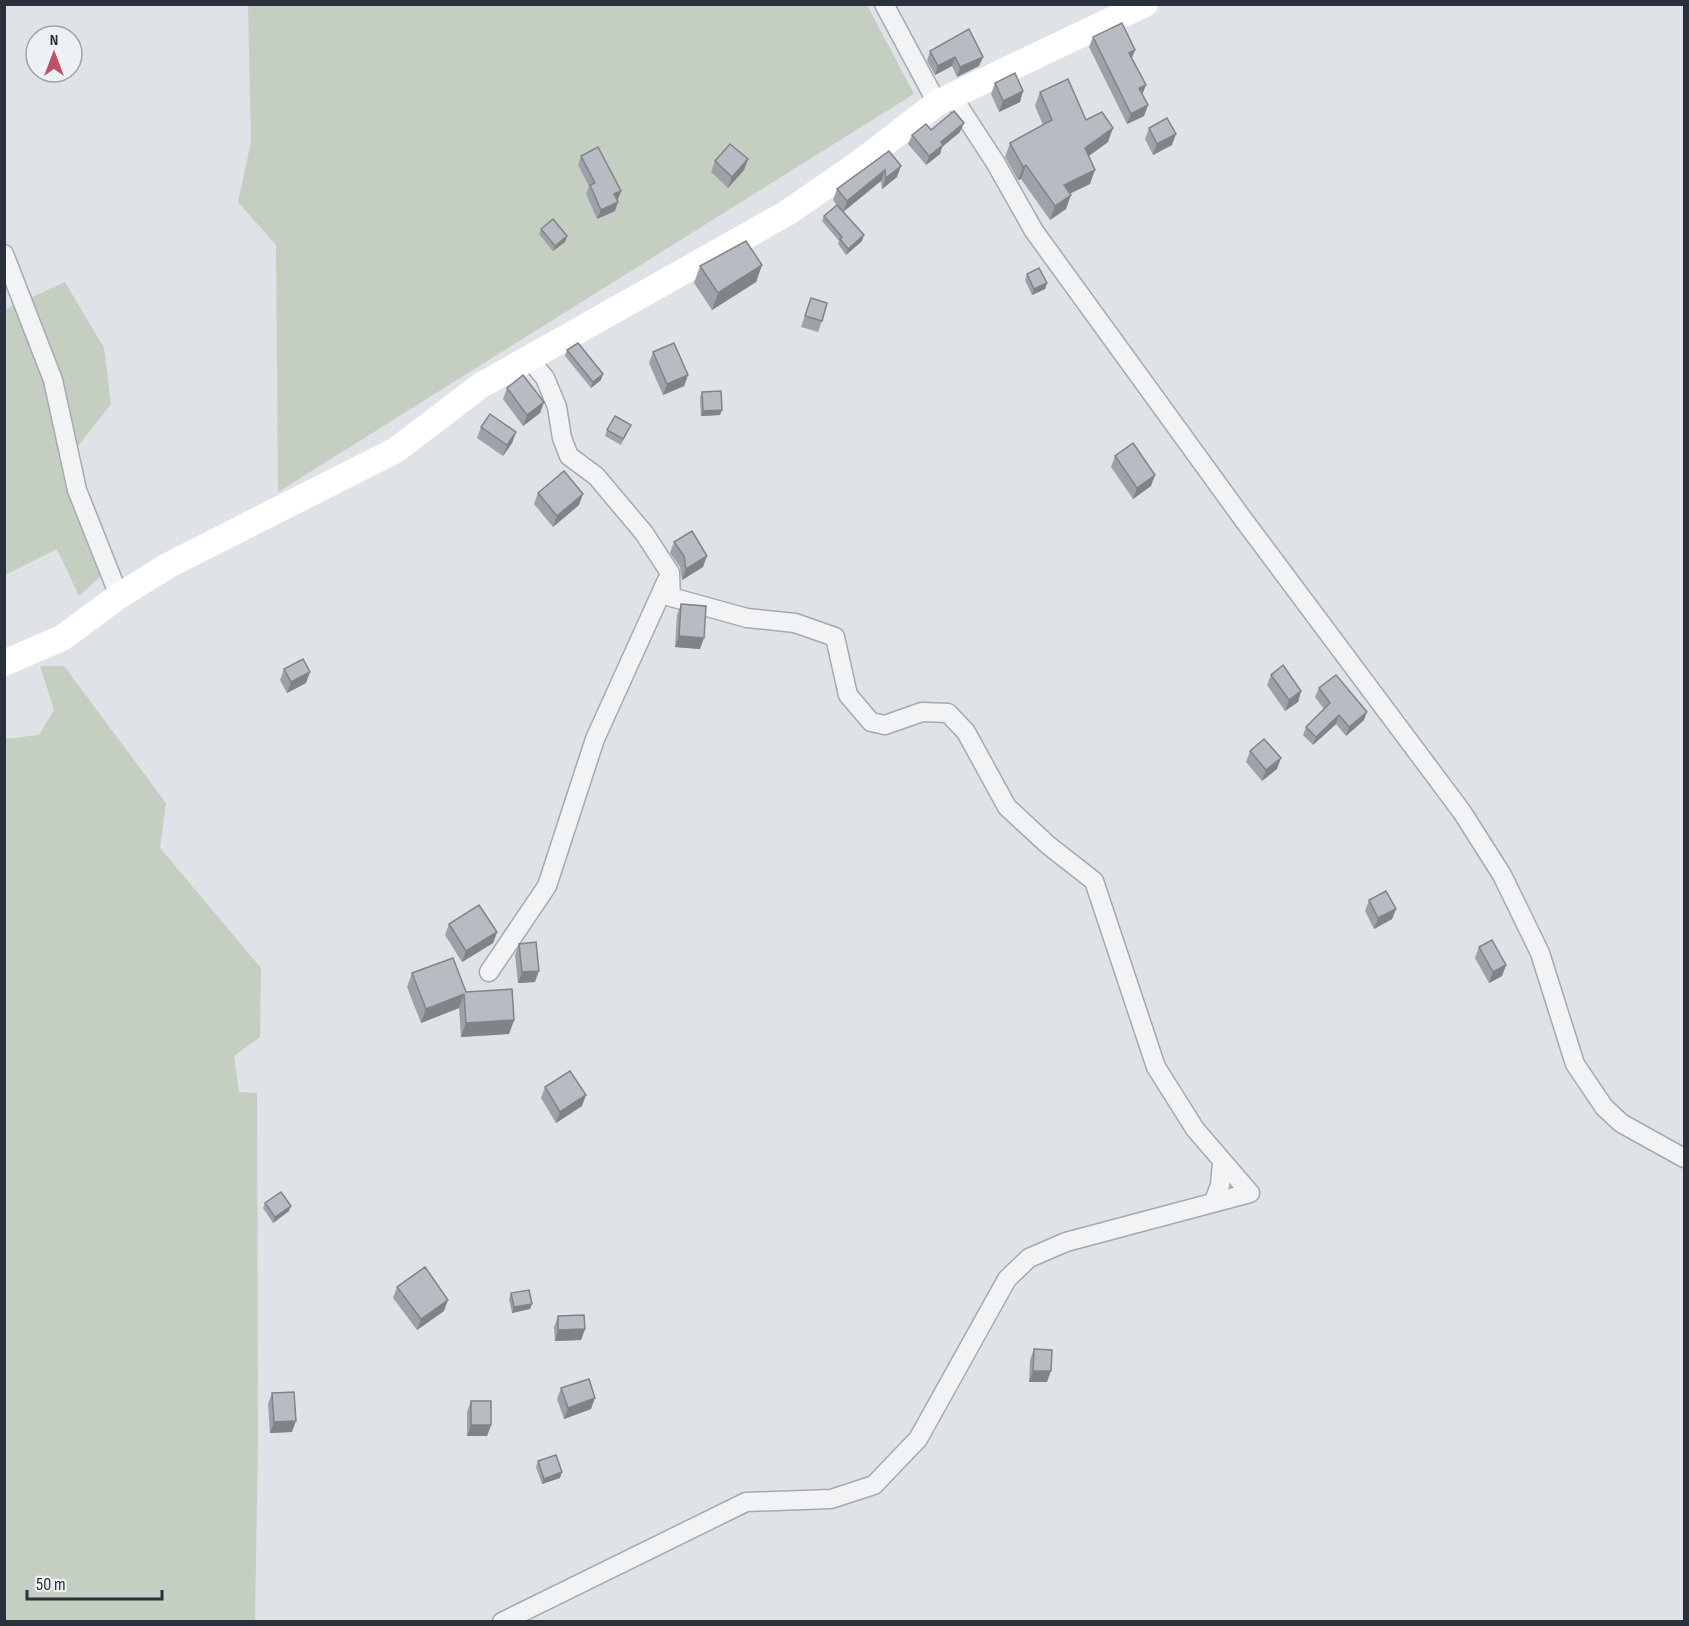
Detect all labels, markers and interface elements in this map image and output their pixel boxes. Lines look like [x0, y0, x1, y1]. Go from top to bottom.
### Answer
north arrow [24, 24, 84, 84]
text: N [50, 31, 58, 50]
scale bar [27, 1563, 162, 1601]
text: 50 m [36, 1574, 66, 1595]

